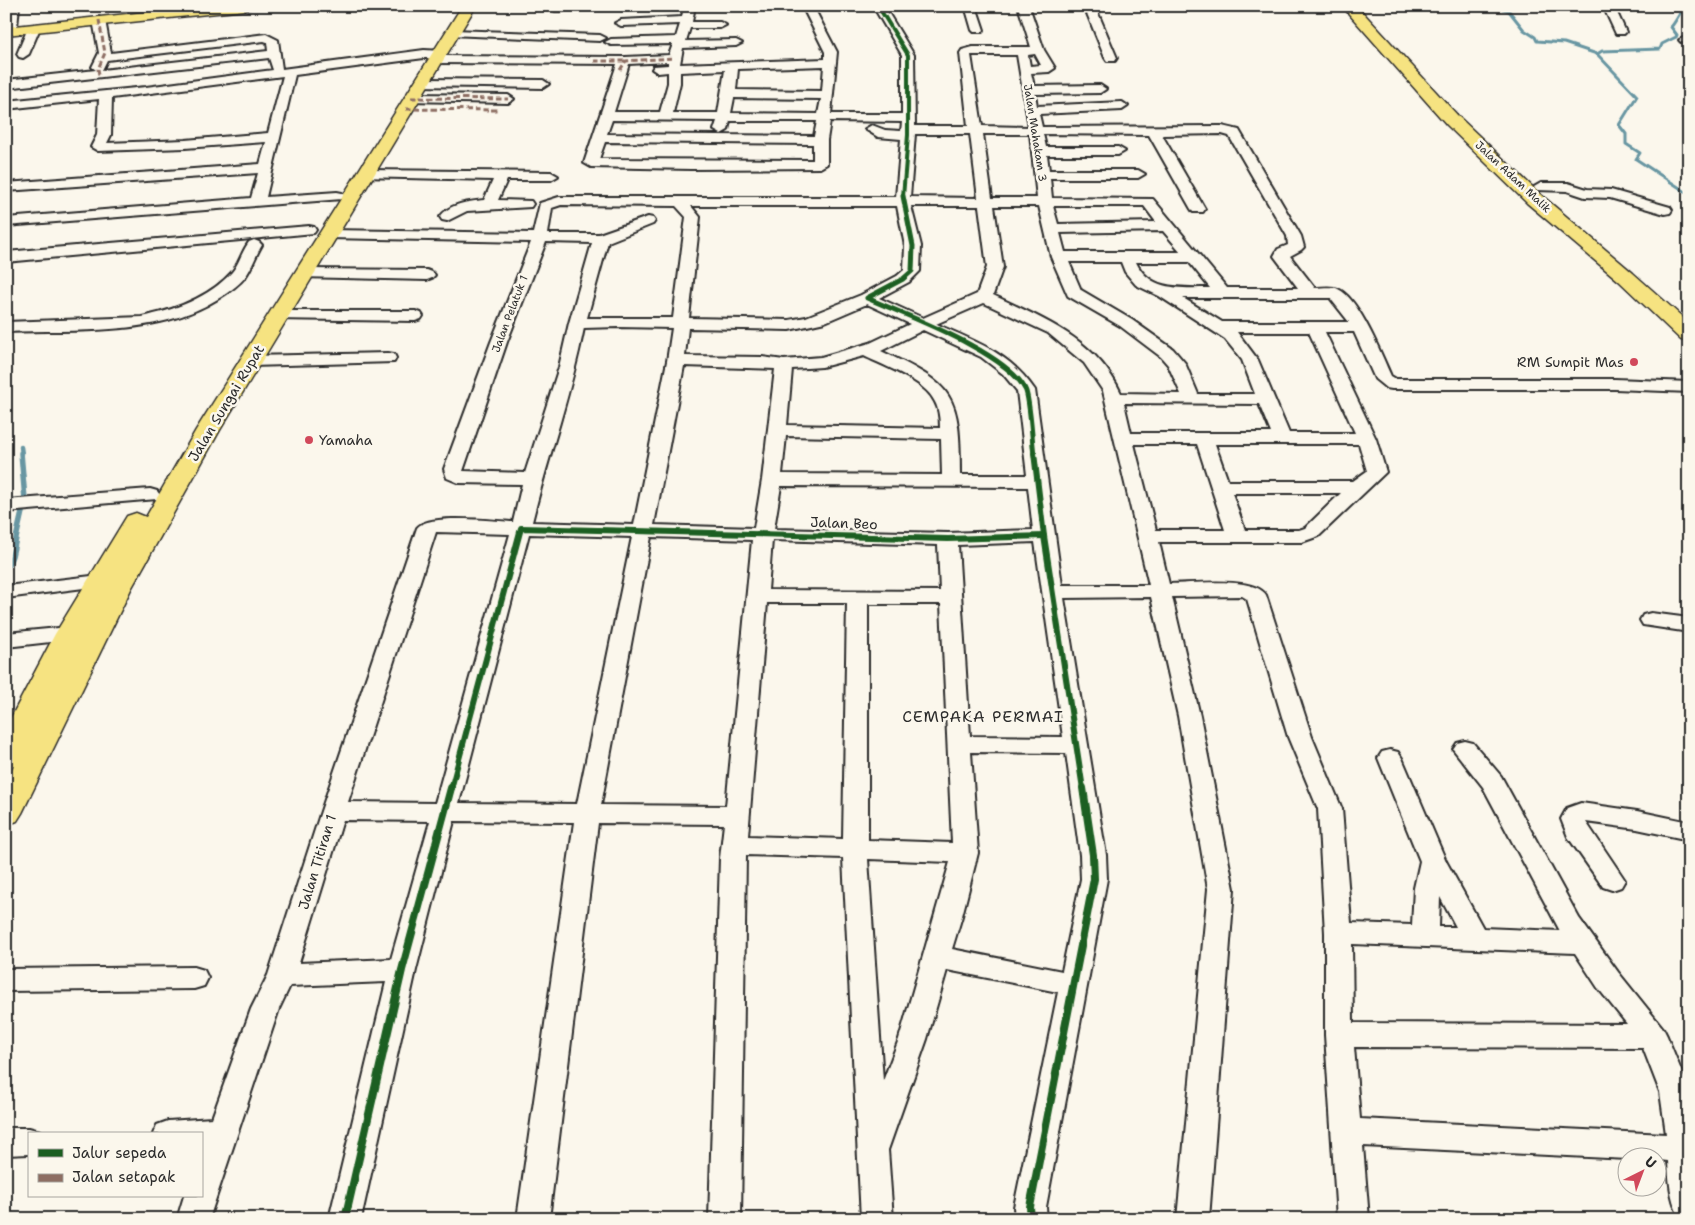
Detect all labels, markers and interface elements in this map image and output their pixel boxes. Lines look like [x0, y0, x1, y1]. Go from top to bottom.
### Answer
street label: Jalan Mahakam 3 [1020, 83, 1050, 183]
street label: Jalan Adam Malik [1472, 138, 1554, 216]
street label: Jalan Pelatuk 1 [488, 273, 532, 355]
street label: Jalan Sungai Rupat [184, 341, 268, 465]
place label: RM Sumpit Mas [1517, 353, 1624, 371]
marker: RM Sumpit Mas [1628, 356, 1640, 368]
place label: Yamaha [319, 431, 373, 449]
marker: Yamaha [303, 434, 315, 446]
street label: Jalan Beo [810, 513, 878, 533]
district label: CEMPAKA PERMAI [902, 706, 1064, 727]
street label: Jalan Titiran 1 [294, 812, 340, 912]
legend [28, 1132, 202, 1198]
text: Jalur sepeda [72, 1143, 167, 1163]
north arrow [1618, 1148, 1668, 1198]
text: U [1641, 1152, 1660, 1172]
text: Jalan setapak [72, 1167, 176, 1187]

